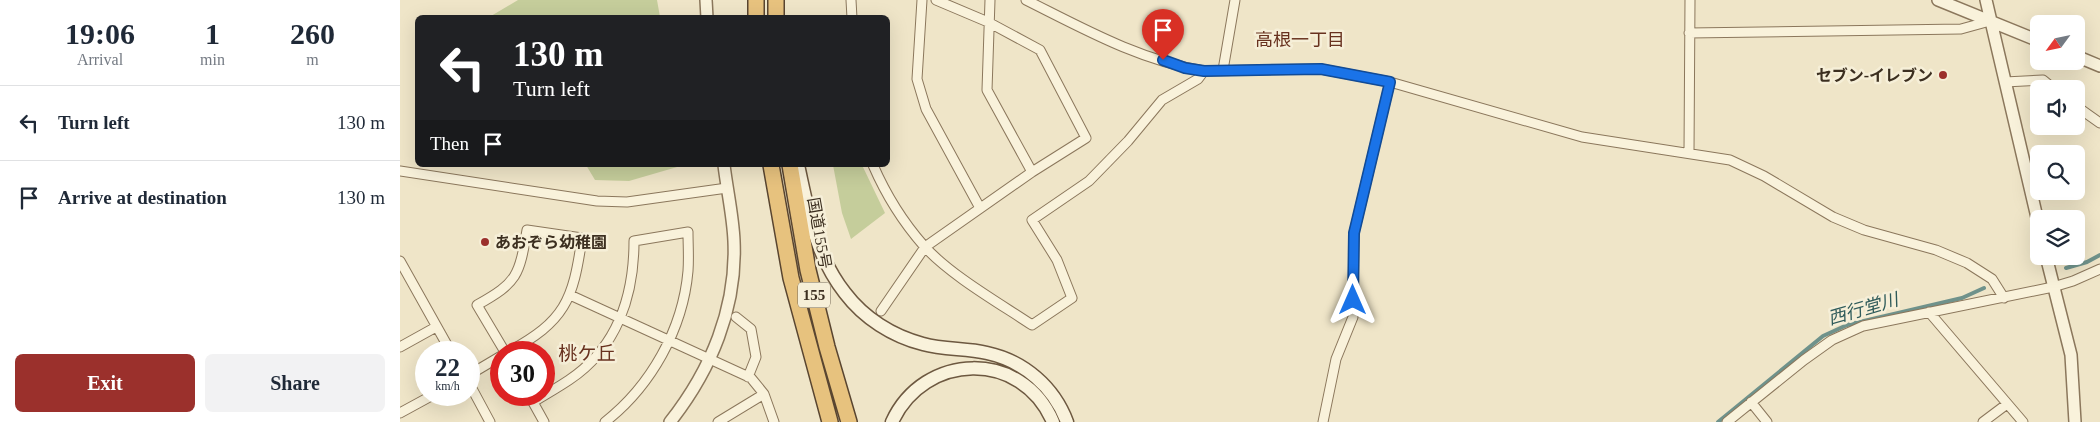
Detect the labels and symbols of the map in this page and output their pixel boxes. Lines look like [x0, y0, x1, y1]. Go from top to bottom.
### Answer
pin [1142, 9, 1184, 60]
north arrow [2030, 15, 2085, 70]
district label: 高根一丁目 [1255, 30, 1345, 50]
place label: セブン-イレブン [1816, 67, 1933, 84]
marker: セブン-イレブン [1937, 69, 1949, 81]
street label: 国道155号 [805, 196, 834, 270]
place label: あおぞら幼稚園 [495, 234, 607, 251]
marker: あおぞら幼稚園 [479, 236, 491, 248]
position arrow [1326, 273, 1378, 325]
road number: 155 [798, 282, 830, 308]
water label: 西行堂川 [1826, 289, 1902, 329]
speed limit sign: 30 [490, 341, 555, 406]
district label: 桃ケ丘 [558, 343, 616, 364]

